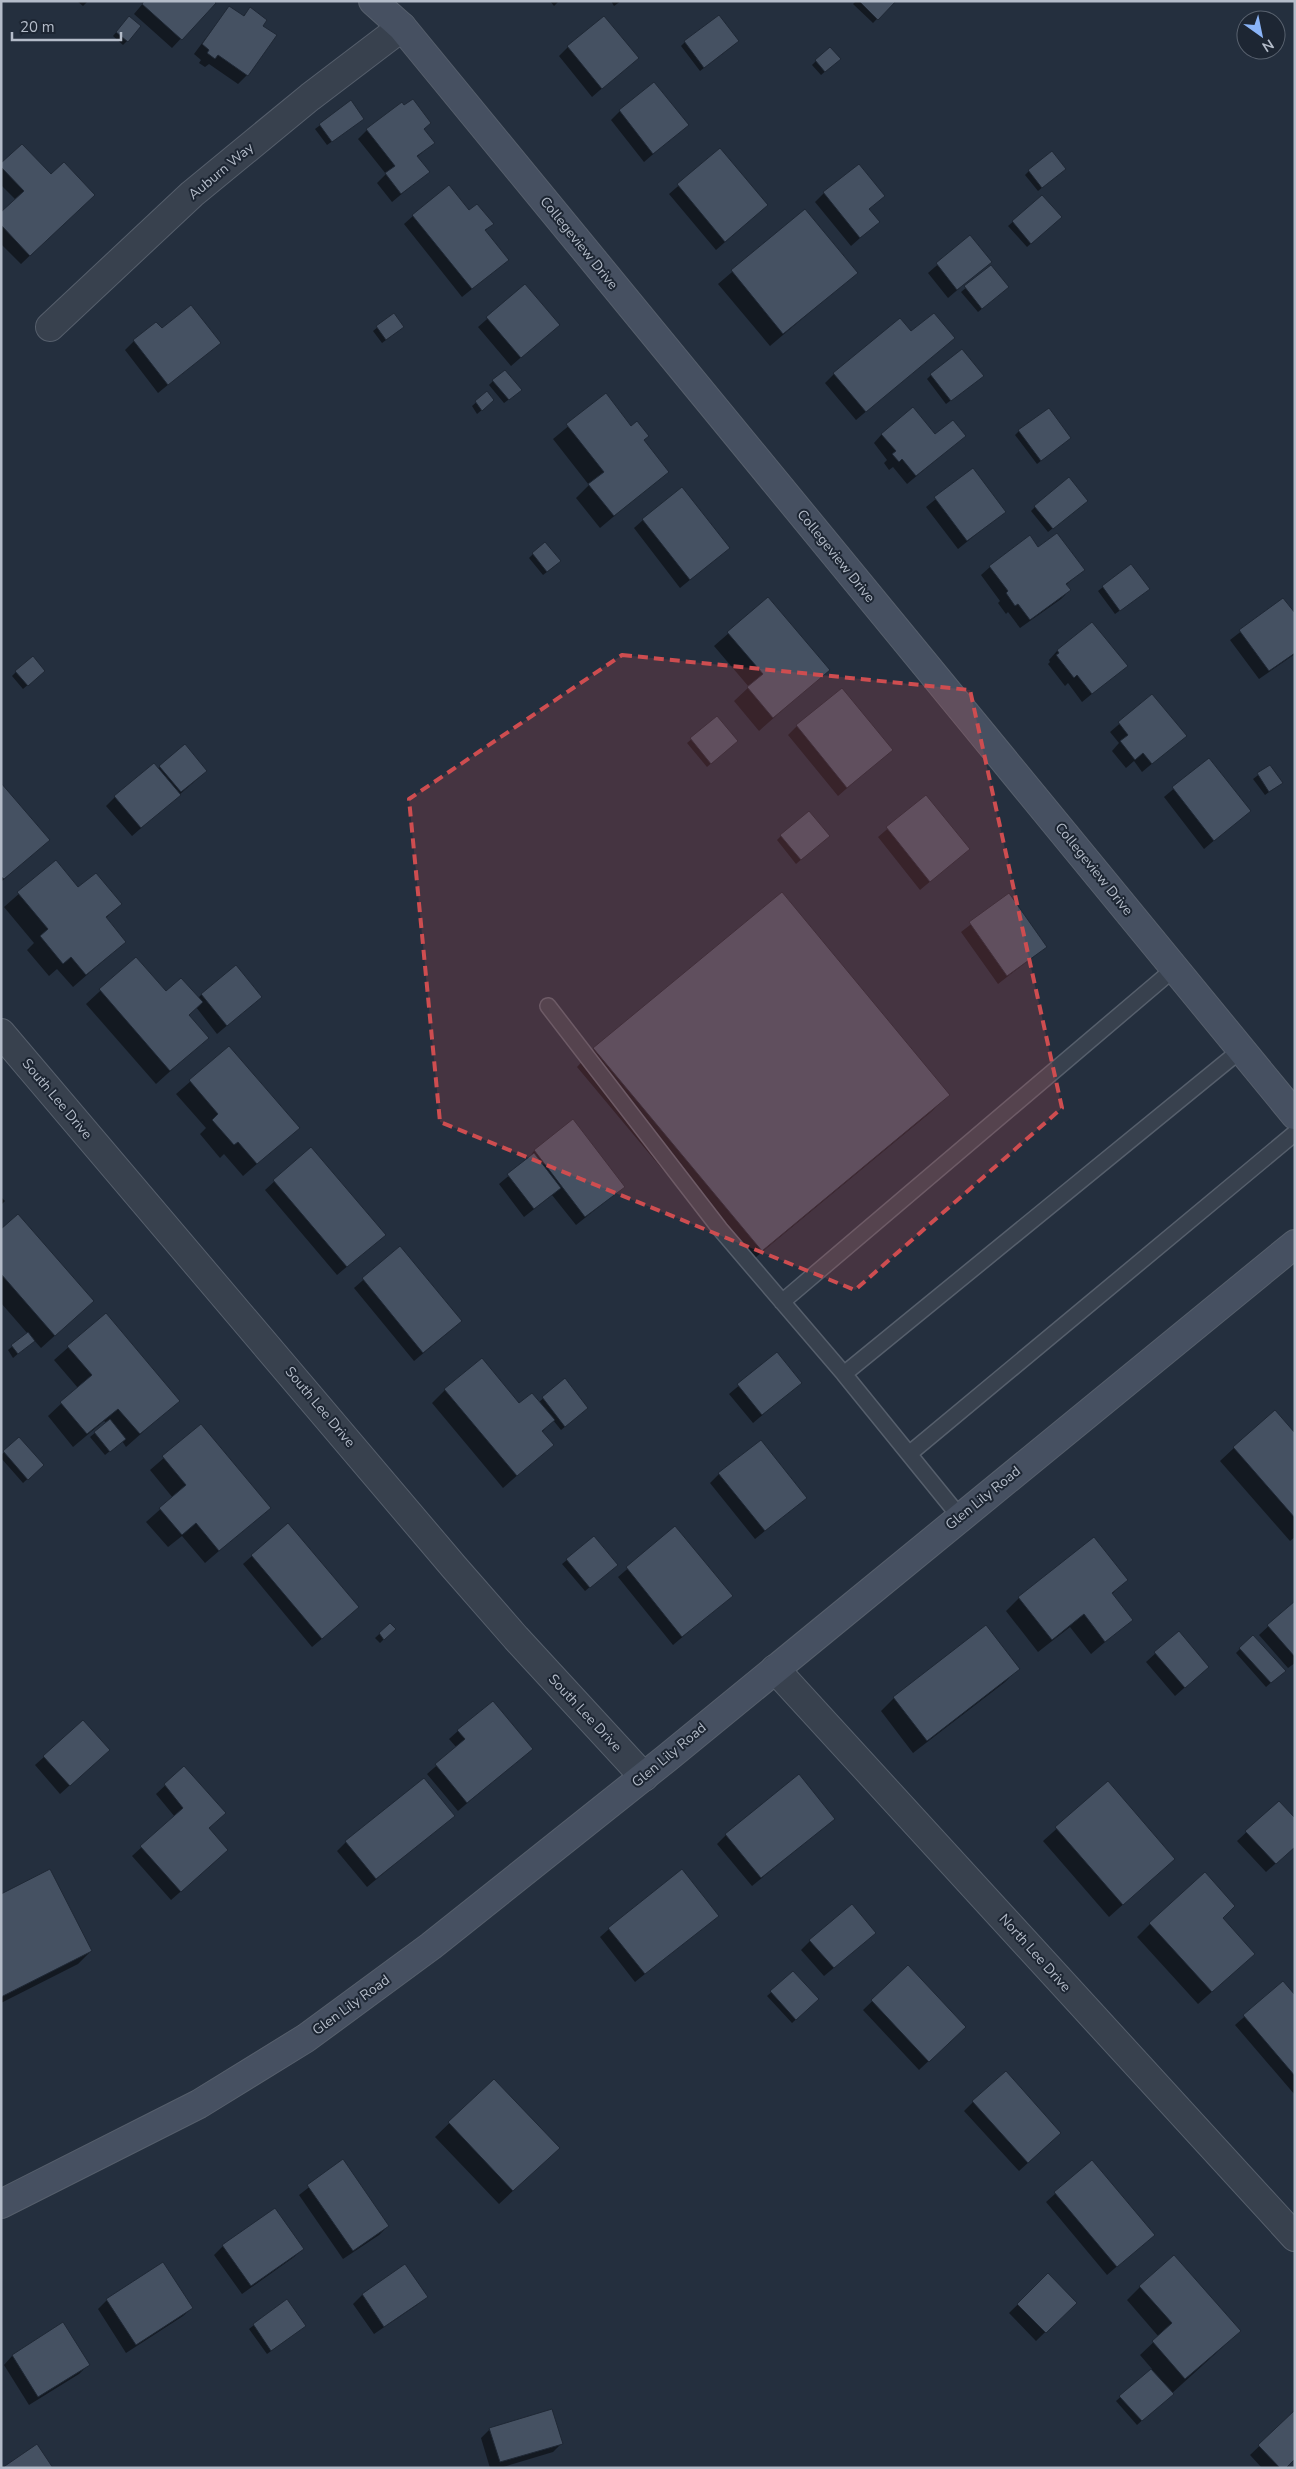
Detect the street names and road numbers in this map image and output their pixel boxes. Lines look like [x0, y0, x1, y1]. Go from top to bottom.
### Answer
street label: Auburn Way [184, 138, 258, 204]
street label: Collegeview Drive [536, 193, 622, 293]
street label: Collegeview Drive [793, 506, 879, 606]
street label: Collegeview Drive [1051, 819, 1137, 919]
street label: South Lee Drive [18, 1055, 96, 1143]
street label: South Lee Drive [281, 1363, 359, 1451]
street label: Glen Lily Road [941, 1462, 1025, 1534]
street label: South Lee Drive [544, 1670, 626, 1756]
street label: Glen Lily Road [628, 1718, 710, 1792]
street label: North Lee Drive [995, 1910, 1075, 1996]
street label: Glen Lily Road [308, 1970, 394, 2040]

